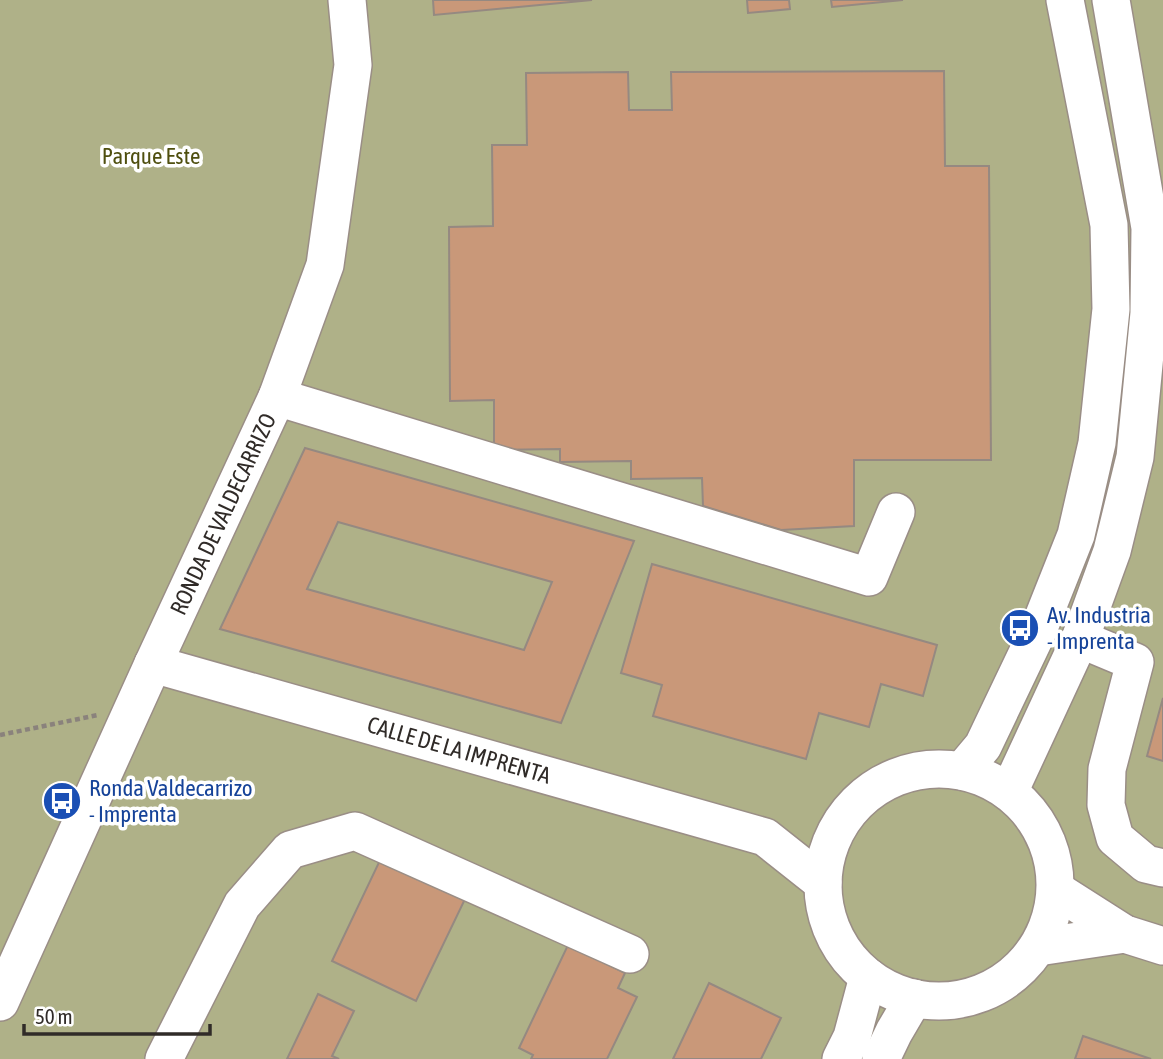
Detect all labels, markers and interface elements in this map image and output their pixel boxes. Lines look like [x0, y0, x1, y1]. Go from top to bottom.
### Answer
park label: Parque Este [102, 143, 200, 169]
street label: RONDA DE VALDECARRIZO [165, 409, 281, 619]
place label: Av. Industria - Imprenta [1047, 602, 1151, 654]
bus stop icon: Av. Industria - Imprenta [999, 607, 1041, 649]
street label: CALLE DE LA IMPRENTA [364, 711, 554, 789]
place label: Ronda Valdecarrizo - Imprenta [89, 775, 253, 827]
bus stop icon: Ronda Valdecarrizo - Imprenta [41, 780, 83, 822]
scale bar [24, 992, 210, 1036]
text: 50 m [35, 1004, 73, 1028]

